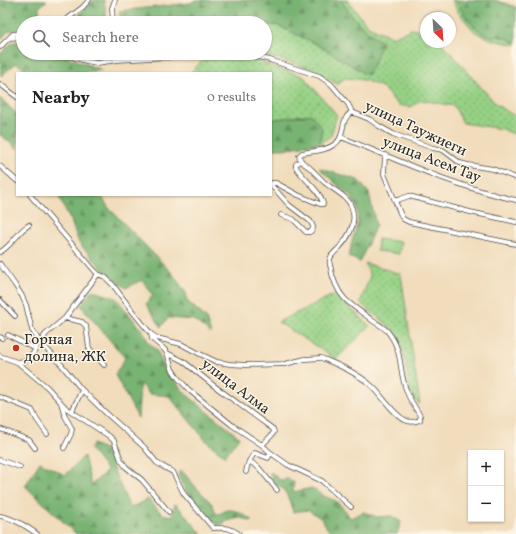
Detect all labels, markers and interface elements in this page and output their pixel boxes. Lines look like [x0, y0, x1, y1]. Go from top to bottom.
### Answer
north arrow [420, 12, 456, 48]
search box [16, 16, 272, 60]
icon: search [30, 27, 52, 49]
text: Search here [62, 28, 139, 49]
text: Nearby [32, 87, 90, 110]
text: 0 results [207, 89, 256, 107]
street label: улица Таужиеги [361, 96, 470, 162]
street label: улица Асем Тау [379, 132, 484, 189]
place label: Горная долина, ЖК [24, 330, 106, 368]
marker: Горная долина, ЖК [11, 343, 21, 353]
street label: улица Алма [196, 354, 274, 420]
map controls [468, 450, 504, 522]
button: + [468, 450, 504, 486]
button: − [468, 486, 504, 522]

